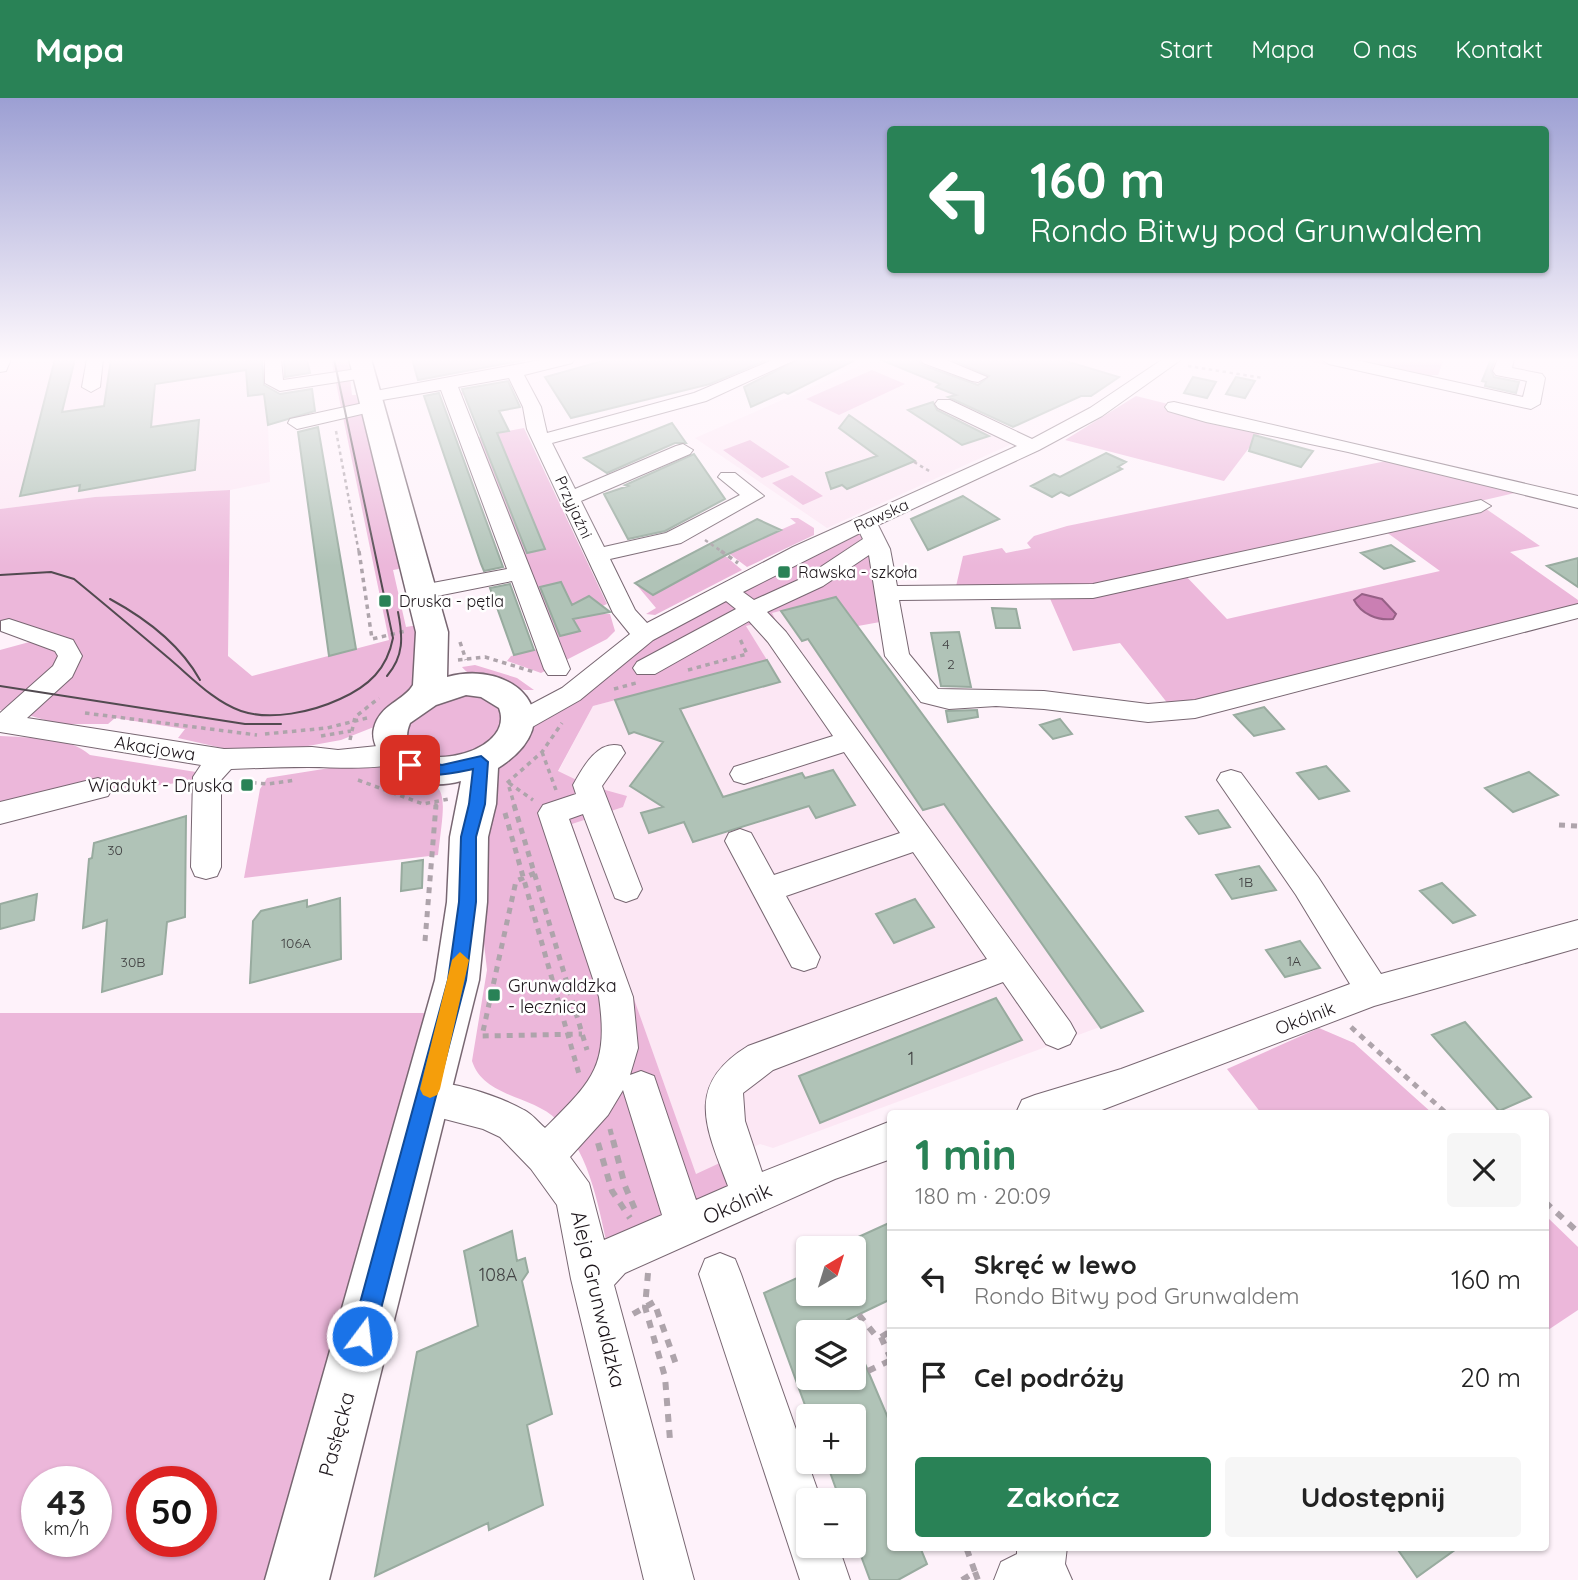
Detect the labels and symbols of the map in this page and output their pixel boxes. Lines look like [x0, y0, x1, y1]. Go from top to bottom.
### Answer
street label: Przyjaźni [551, 472, 597, 542]
street label: Rawska [850, 494, 912, 536]
place label: Rawska - szkoła [798, 562, 917, 582]
marker: Rawska - szkoła [776, 564, 792, 580]
place label: Druska - pętla [399, 591, 504, 611]
marker: Druska - pętla [377, 593, 393, 609]
house number: 4 [942, 635, 950, 653]
house number: 2 [947, 655, 955, 673]
street label: Akacjowa [113, 730, 197, 766]
pin [380, 735, 440, 795]
place label: Wiadukt - Druska [88, 774, 233, 797]
marker: Wiadukt - Druska [239, 777, 255, 793]
house number: 30 [107, 841, 123, 859]
house number: 1B [1239, 873, 1253, 891]
house number: 106A [281, 934, 311, 952]
house number: 1A [1287, 952, 1301, 970]
house number: 30B [121, 953, 145, 971]
place label: Grunwaldzka - lecznica [508, 974, 617, 1018]
marker: Grunwaldzka - lecznica [486, 987, 502, 1003]
street label: Okólnik [1272, 996, 1338, 1040]
house number: 1 [908, 1047, 914, 1070]
street label: Okólnik [699, 1176, 775, 1230]
street label: Aleja Grunwaldzka [566, 1208, 632, 1390]
north arrow [796, 1236, 866, 1306]
house number: 108A [479, 1263, 518, 1286]
position arrow [325, 1299, 399, 1373]
street label: Pasłęcka [312, 1389, 360, 1479]
speed limit sign: 50 [126, 1466, 217, 1557]

